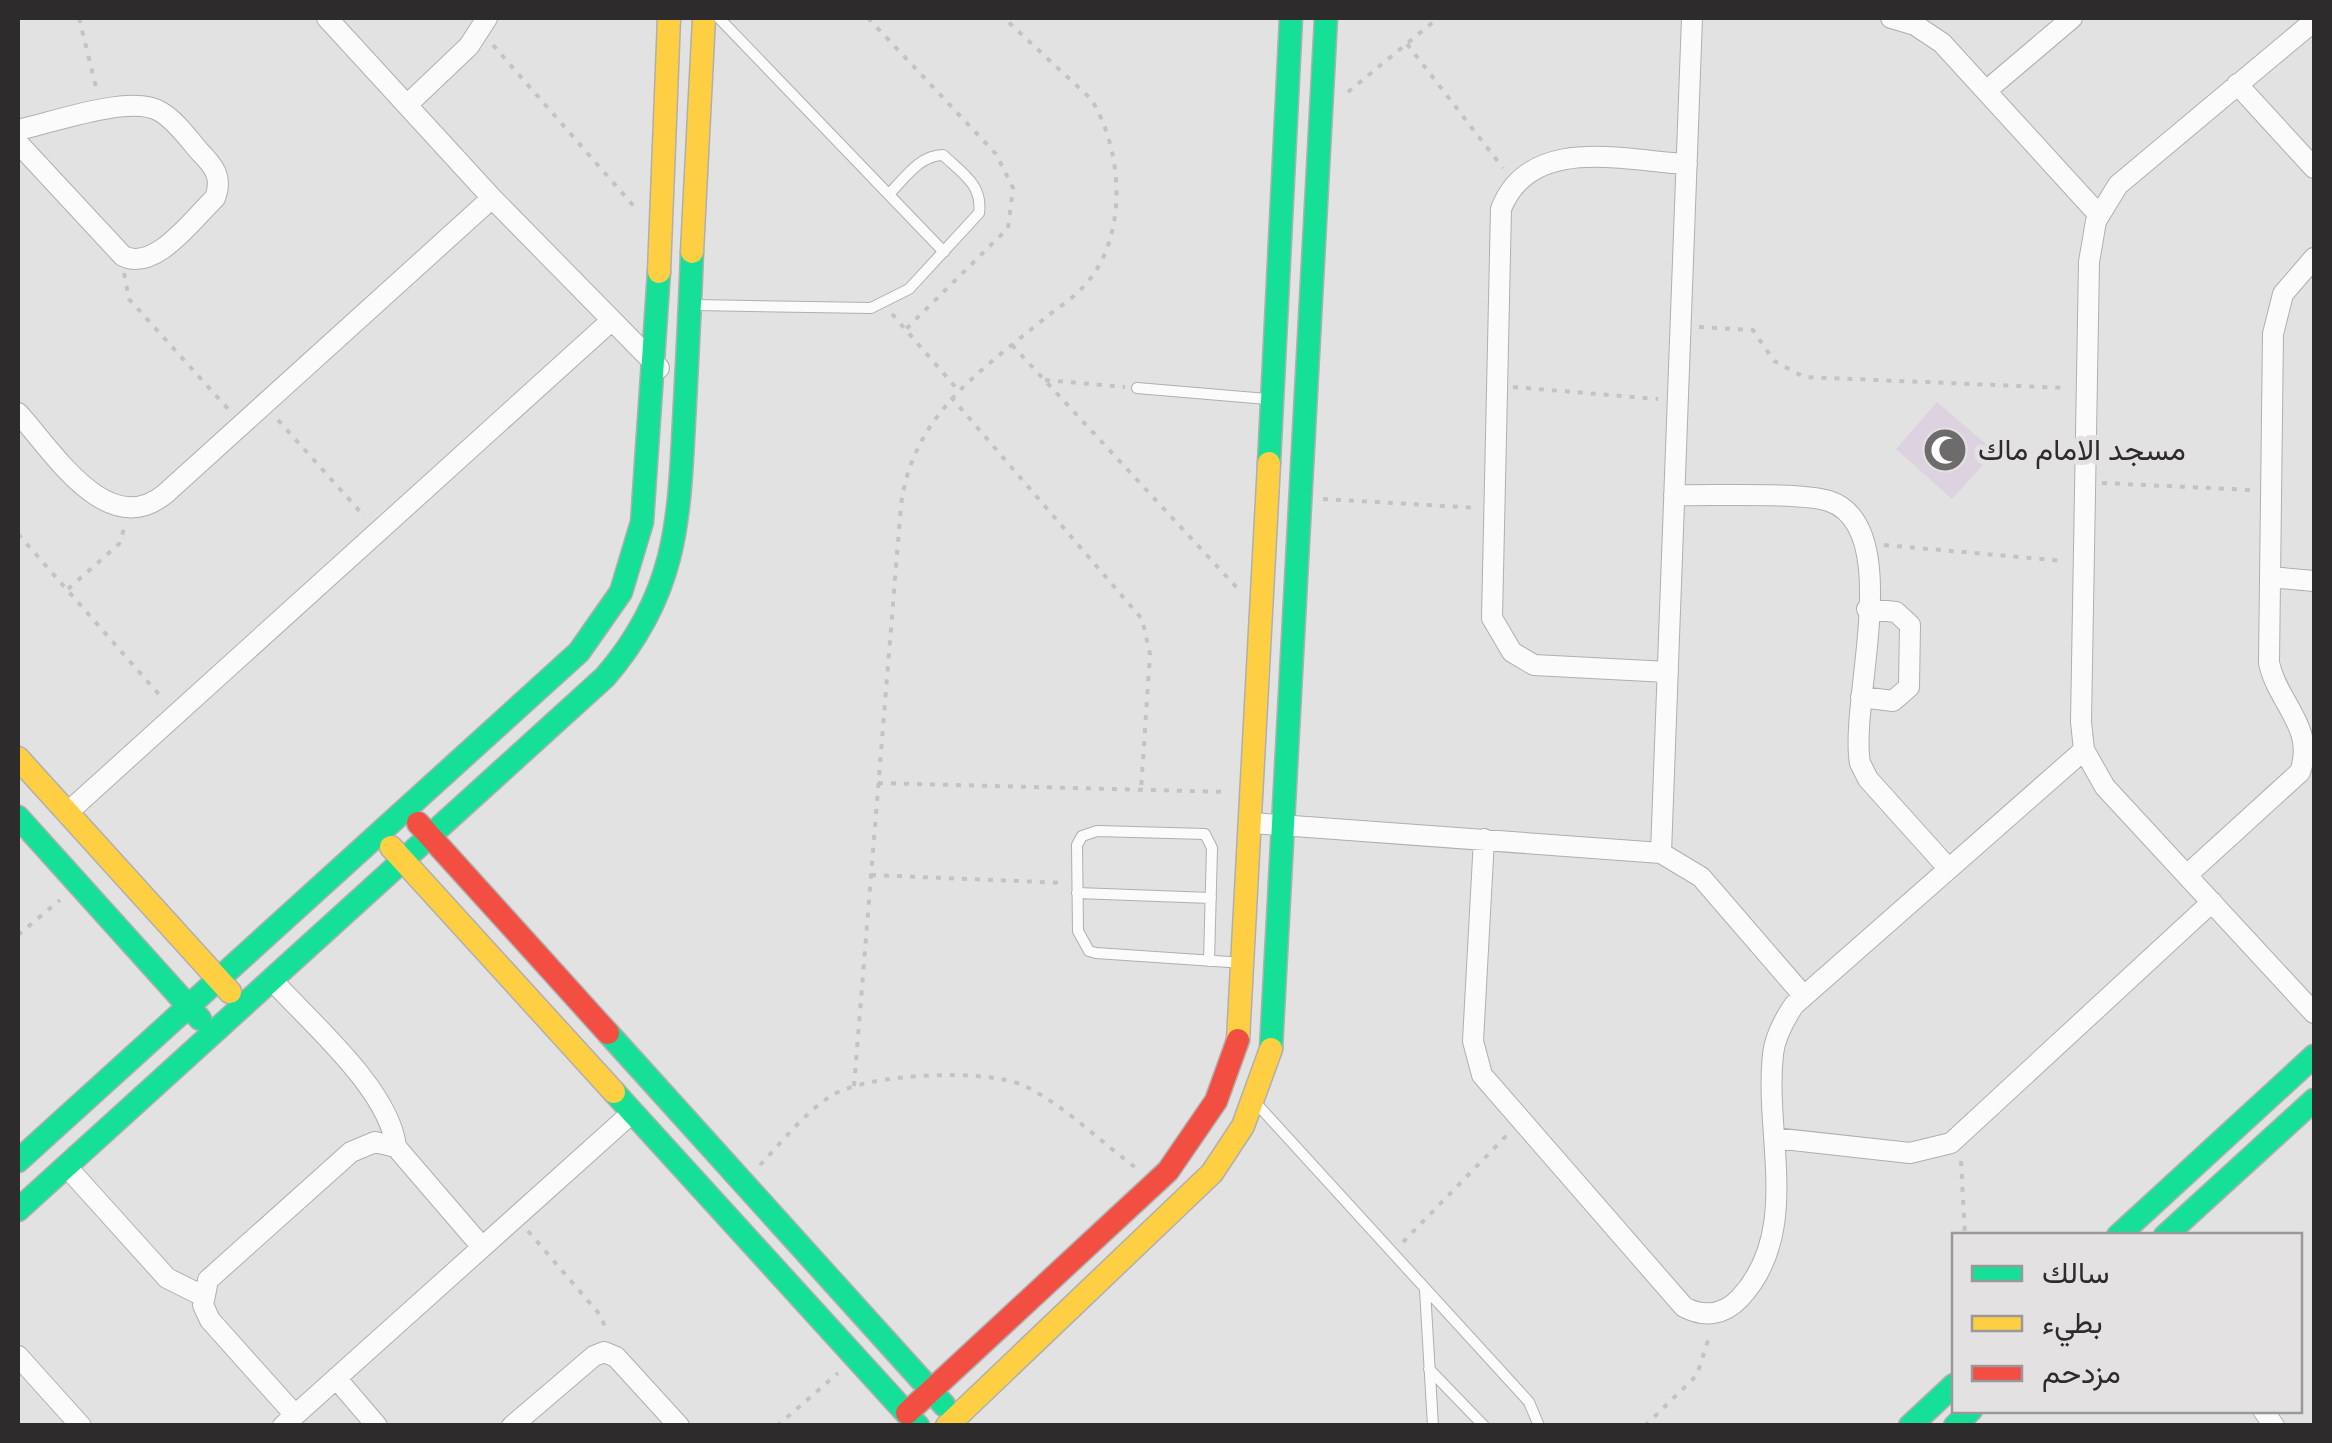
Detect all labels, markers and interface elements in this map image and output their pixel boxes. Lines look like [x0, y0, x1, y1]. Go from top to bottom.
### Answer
mosque icon: مسجد الامام ماك [1922, 427, 1968, 473]
place label: مسجد الامام ماك [1978, 432, 2186, 469]
legend [1952, 1233, 2302, 1413]
text: سالك [2042, 1255, 2109, 1291]
text: بطيء [2042, 1305, 2103, 1347]
text: مزدحم [2042, 1355, 2121, 1392]

